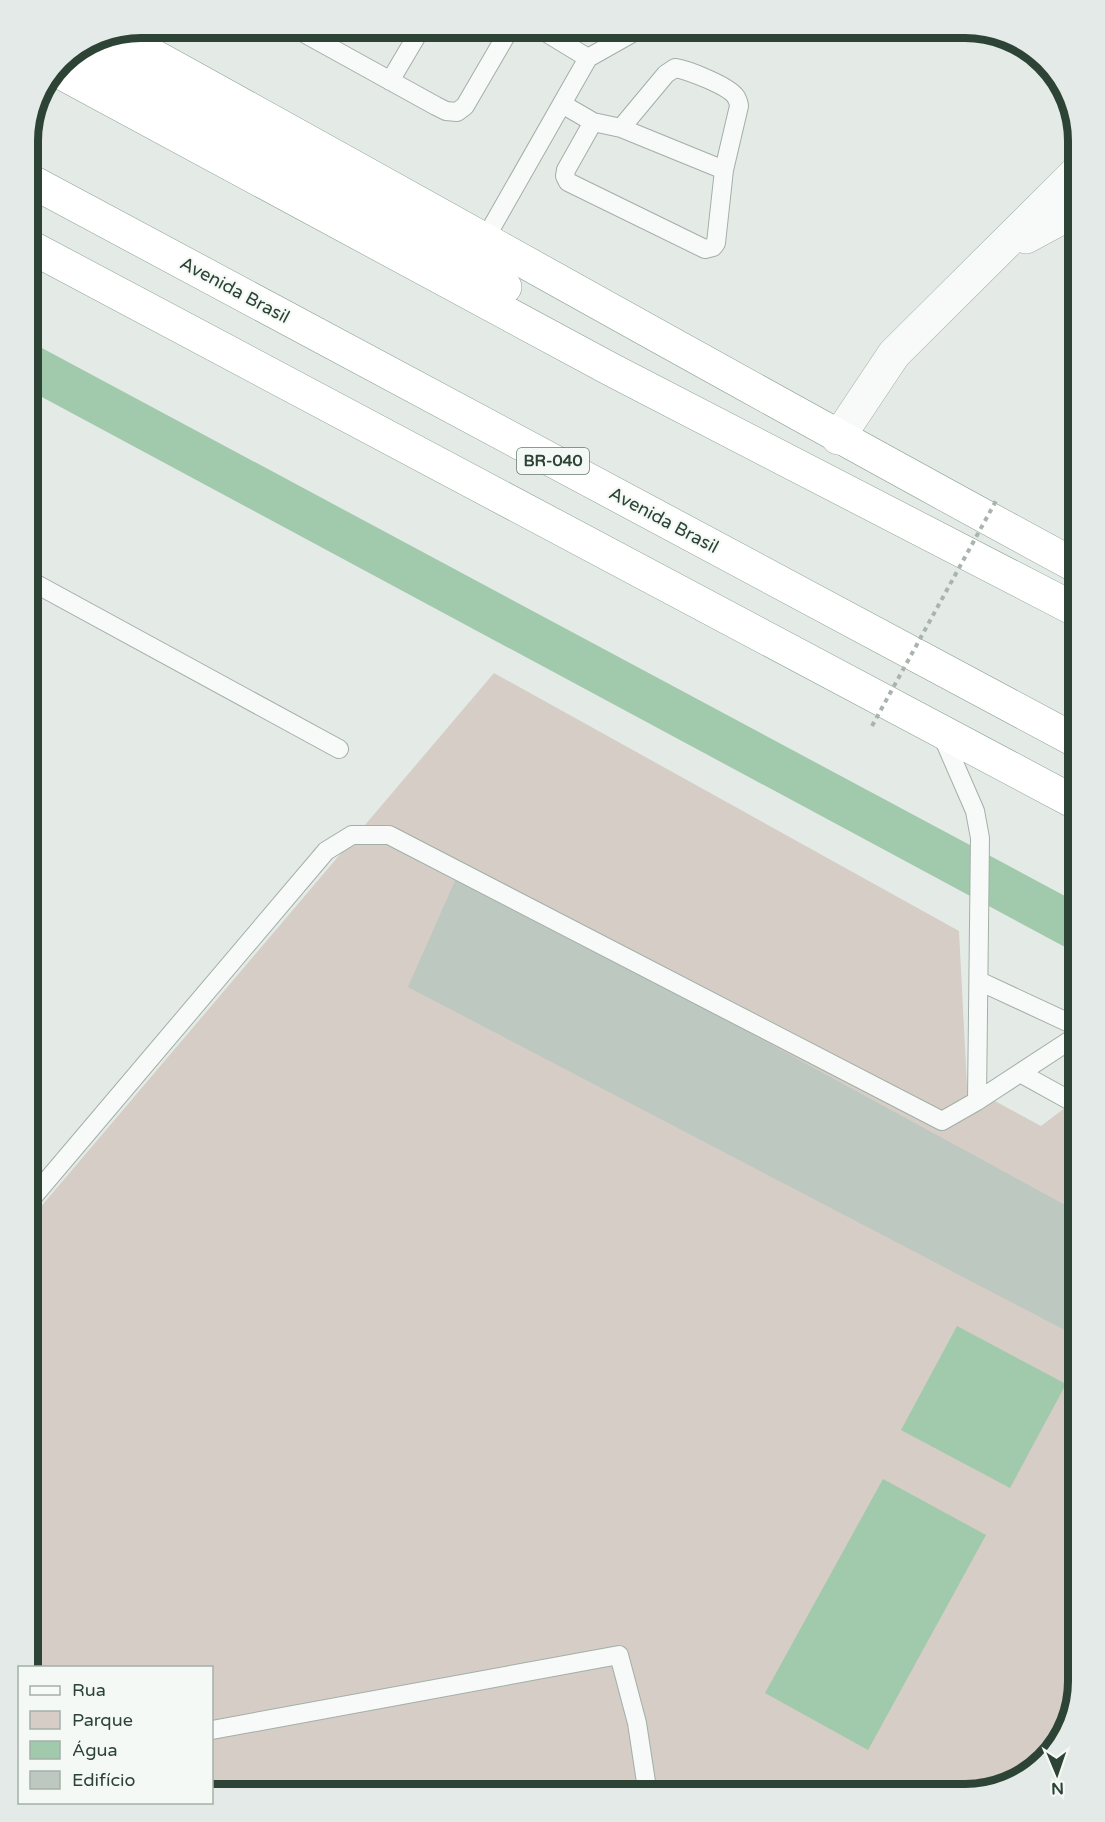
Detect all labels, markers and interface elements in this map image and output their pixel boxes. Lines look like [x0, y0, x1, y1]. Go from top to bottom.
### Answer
street label: Avenida Brasil [176, 252, 294, 328]
road number: BR-040 [517, 448, 589, 474]
street label: Avenida Brasil [605, 482, 723, 558]
legend [18, 1666, 213, 1804]
text: Rua [72, 1679, 106, 1701]
text: Parque [72, 1709, 133, 1731]
text: Água [72, 1739, 118, 1761]
north arrow [1027, 1744, 1087, 1804]
text: Edifício [72, 1769, 136, 1791]
text: N [1051, 1778, 1064, 1798]

